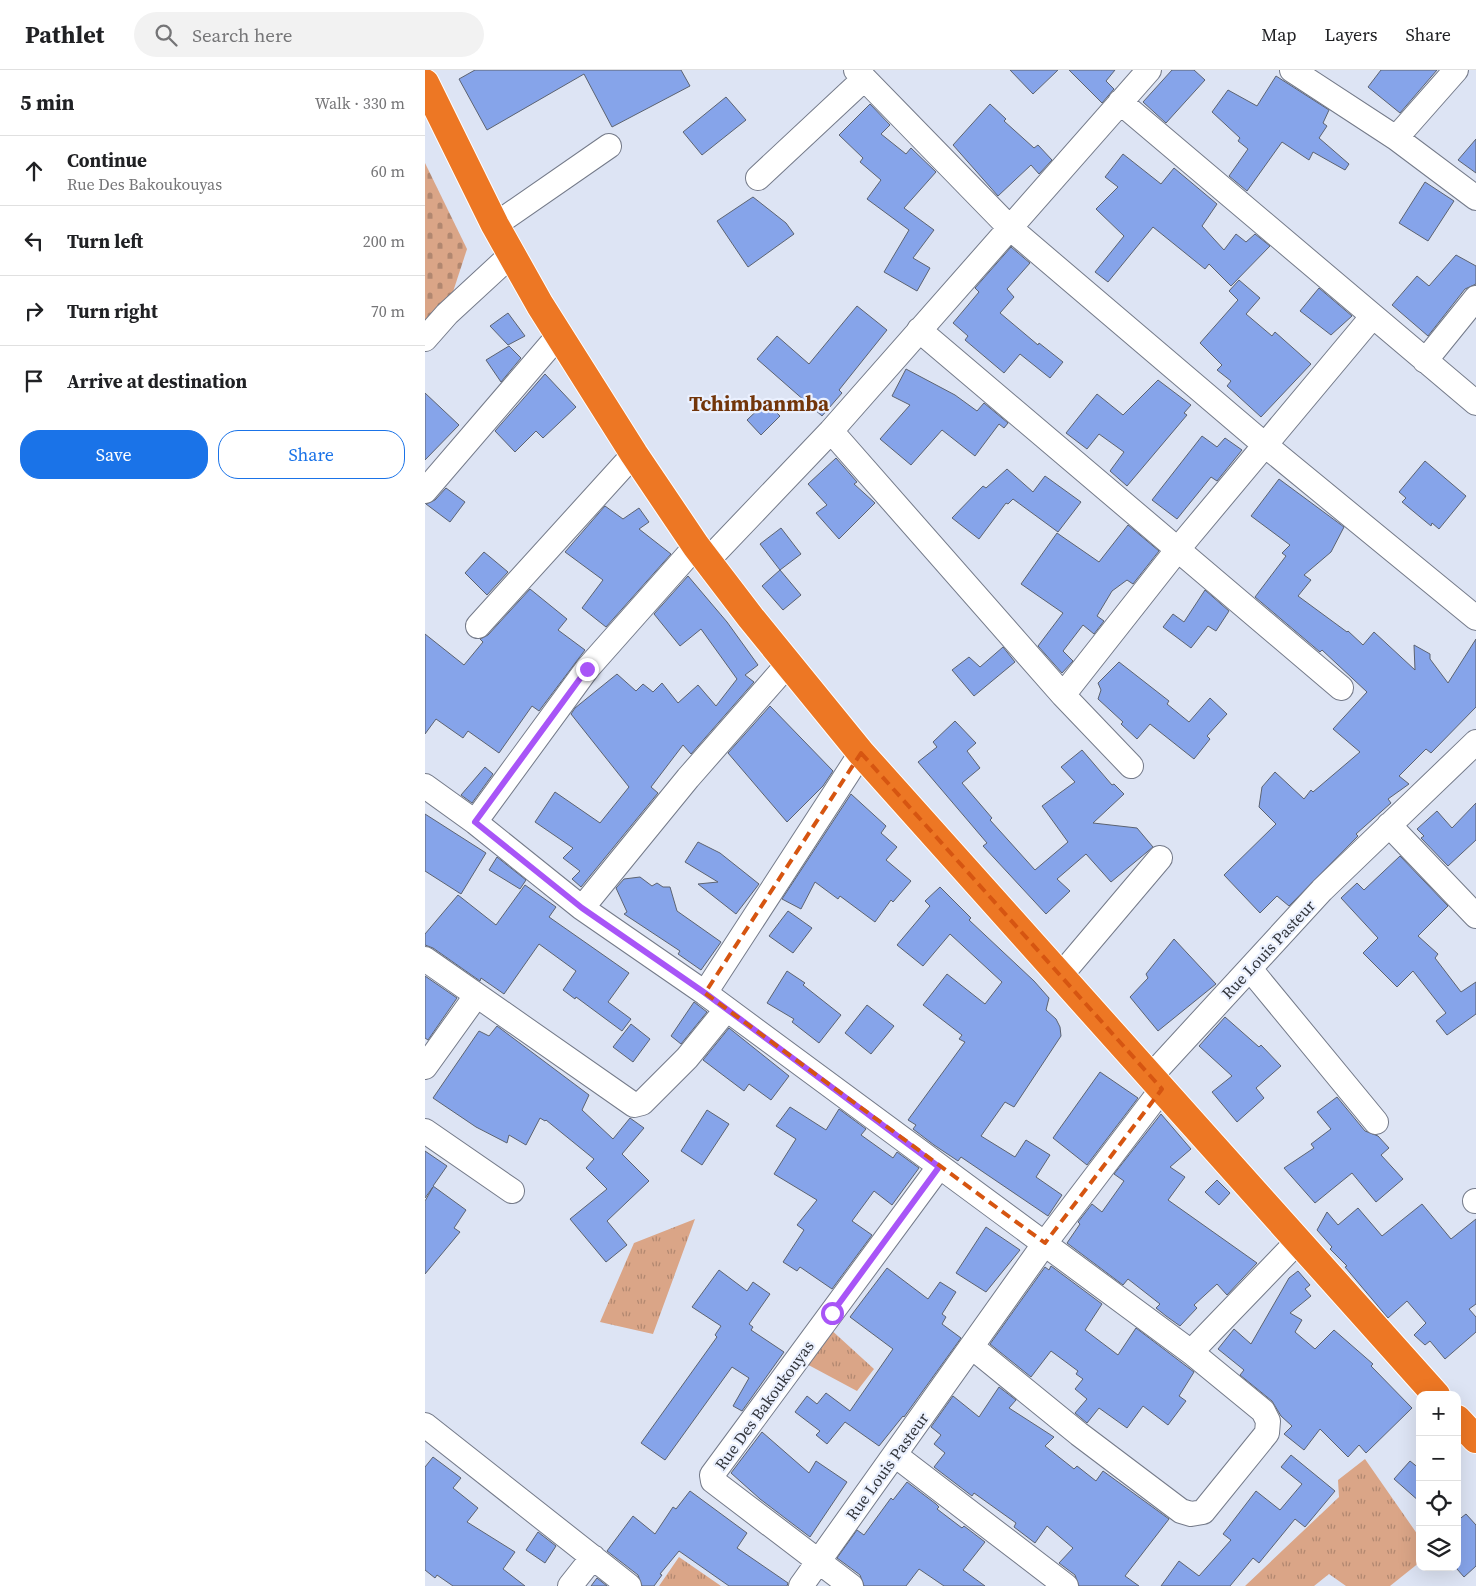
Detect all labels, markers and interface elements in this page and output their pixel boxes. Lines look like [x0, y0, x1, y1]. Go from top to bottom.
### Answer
search box [134, 12, 484, 57]
text: Pathlet [25, 18, 104, 51]
icon: search [152, 21, 180, 49]
text: Search here [192, 22, 293, 48]
text: Map [1261, 22, 1296, 47]
text: Layers [1324, 22, 1377, 47]
text: Share [1405, 22, 1451, 47]
text: 5 min [20, 88, 75, 117]
text: Walk · 330 m [315, 92, 405, 114]
text: Continue [67, 147, 147, 173]
icon: ahead [20, 157, 48, 185]
text: 60 m [371, 160, 405, 182]
text: Rue Des Bakoukouyas [67, 173, 222, 195]
icon: left [20, 227, 48, 255]
text: Turn left [67, 228, 143, 254]
text: 200 m [363, 230, 405, 252]
icon: right [20, 297, 48, 325]
text: Turn right [67, 298, 158, 324]
text: 70 m [371, 300, 405, 322]
icon: arrive [20, 367, 48, 395]
text: Arrive at destination [67, 368, 247, 394]
district label: Tchimbanmba [689, 389, 830, 418]
button: Save [20, 430, 208, 479]
button: Share [218, 430, 405, 479]
route end [576, 658, 599, 681]
street label: Rue Louis Pasteur [1216, 894, 1320, 1003]
route start [821, 1302, 844, 1325]
street label: Rue Des Bakoukouyas [709, 1336, 819, 1474]
map controls [1416, 1391, 1461, 1571]
button: + [1416, 1391, 1461, 1436]
street label: Rue Louis Pasteur [840, 1407, 934, 1524]
button: − [1416, 1436, 1461, 1481]
button: locate [1416, 1481, 1461, 1526]
button: layers [1416, 1526, 1461, 1571]

